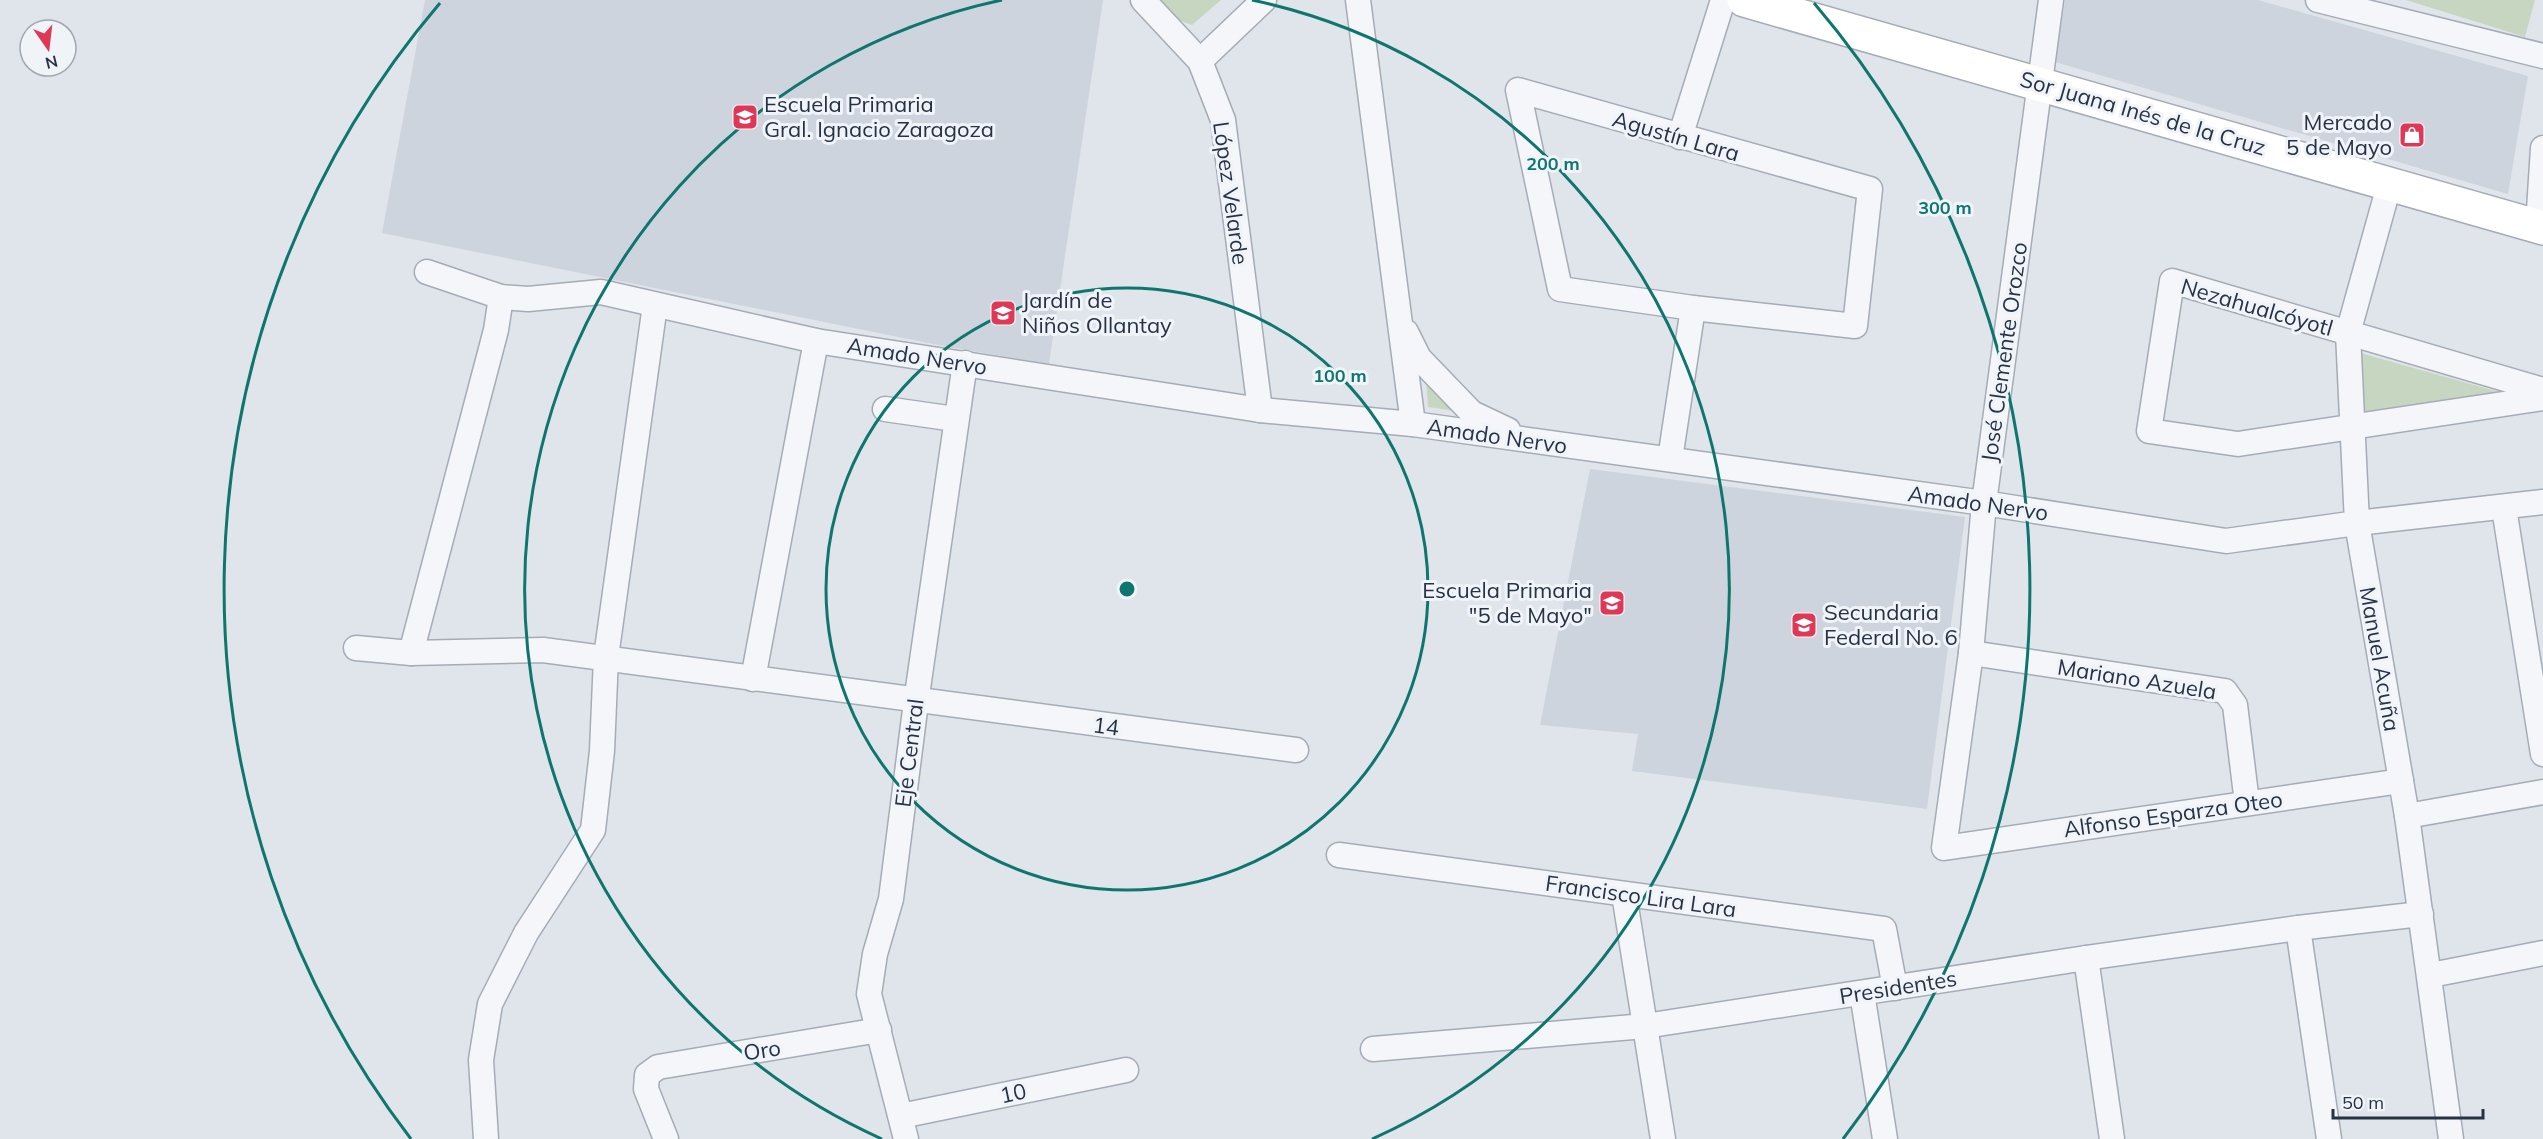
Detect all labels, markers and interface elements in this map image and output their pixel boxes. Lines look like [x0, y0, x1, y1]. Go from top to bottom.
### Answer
north arrow [18, 18, 78, 78]
text: N [43, 51, 60, 74]
street label: Sor Juana Inés de la Cruz [2017, 64, 2269, 162]
place label: Escuela Primaria Gral. Ignacio Zaragoza [764, 90, 994, 143]
school or university icon: Escuela Primaria Gral. Ignacio Zaragoza [730, 102, 760, 132]
street label: Agustín Lara [1609, 105, 1743, 167]
place label: Mercado 5 de Mayo [2286, 108, 2392, 161]
street label: López Velarde [1207, 120, 1255, 266]
shop icon: Mercado 5 de Mayo [2397, 120, 2427, 150]
text: 200 m [1526, 152, 1580, 175]
text: 300 m [1918, 196, 1972, 219]
street label: José Clemente Orozco [1975, 240, 2033, 464]
street label: Nezahualcóyotl [2178, 272, 2336, 342]
place label: Jardín de Niños Ollantay [1022, 286, 1172, 339]
school or university icon: Jardín de Niños Ollantay [988, 298, 1018, 328]
street label: Amado Nervo [845, 331, 989, 381]
text: 100 m [1313, 364, 1367, 387]
street label: Amado Nervo [1425, 412, 1569, 460]
street label: Amado Nervo [1906, 479, 2050, 527]
place label: Escuela Primaria "5 de Mayo" [1422, 576, 1592, 629]
centre of rings [1117, 579, 1137, 599]
street label: Manuel Acuña [2354, 585, 2406, 733]
school or university icon: Escuela Primaria "5 de Mayo" [1597, 588, 1627, 618]
place label: Secundaria Federal No. 6 [1824, 598, 1958, 651]
school or university icon: Secundaria Federal No. 6 [1789, 610, 1819, 640]
street label: Mariano Azuela [2056, 653, 2218, 705]
street label: Eje Central [888, 697, 930, 809]
street label: 14 [1091, 710, 1121, 742]
street label: Alfonso Esparza Oteo [2062, 785, 2284, 843]
street label: Francisco Lira Lara [1544, 869, 1738, 923]
street label: Presidentes [1837, 964, 1959, 1010]
street label: Oro [741, 1033, 783, 1067]
street label: 10 [997, 1077, 1029, 1109]
scale bar [2333, 1082, 2483, 1120]
text: 50 m [2342, 1091, 2384, 1114]

